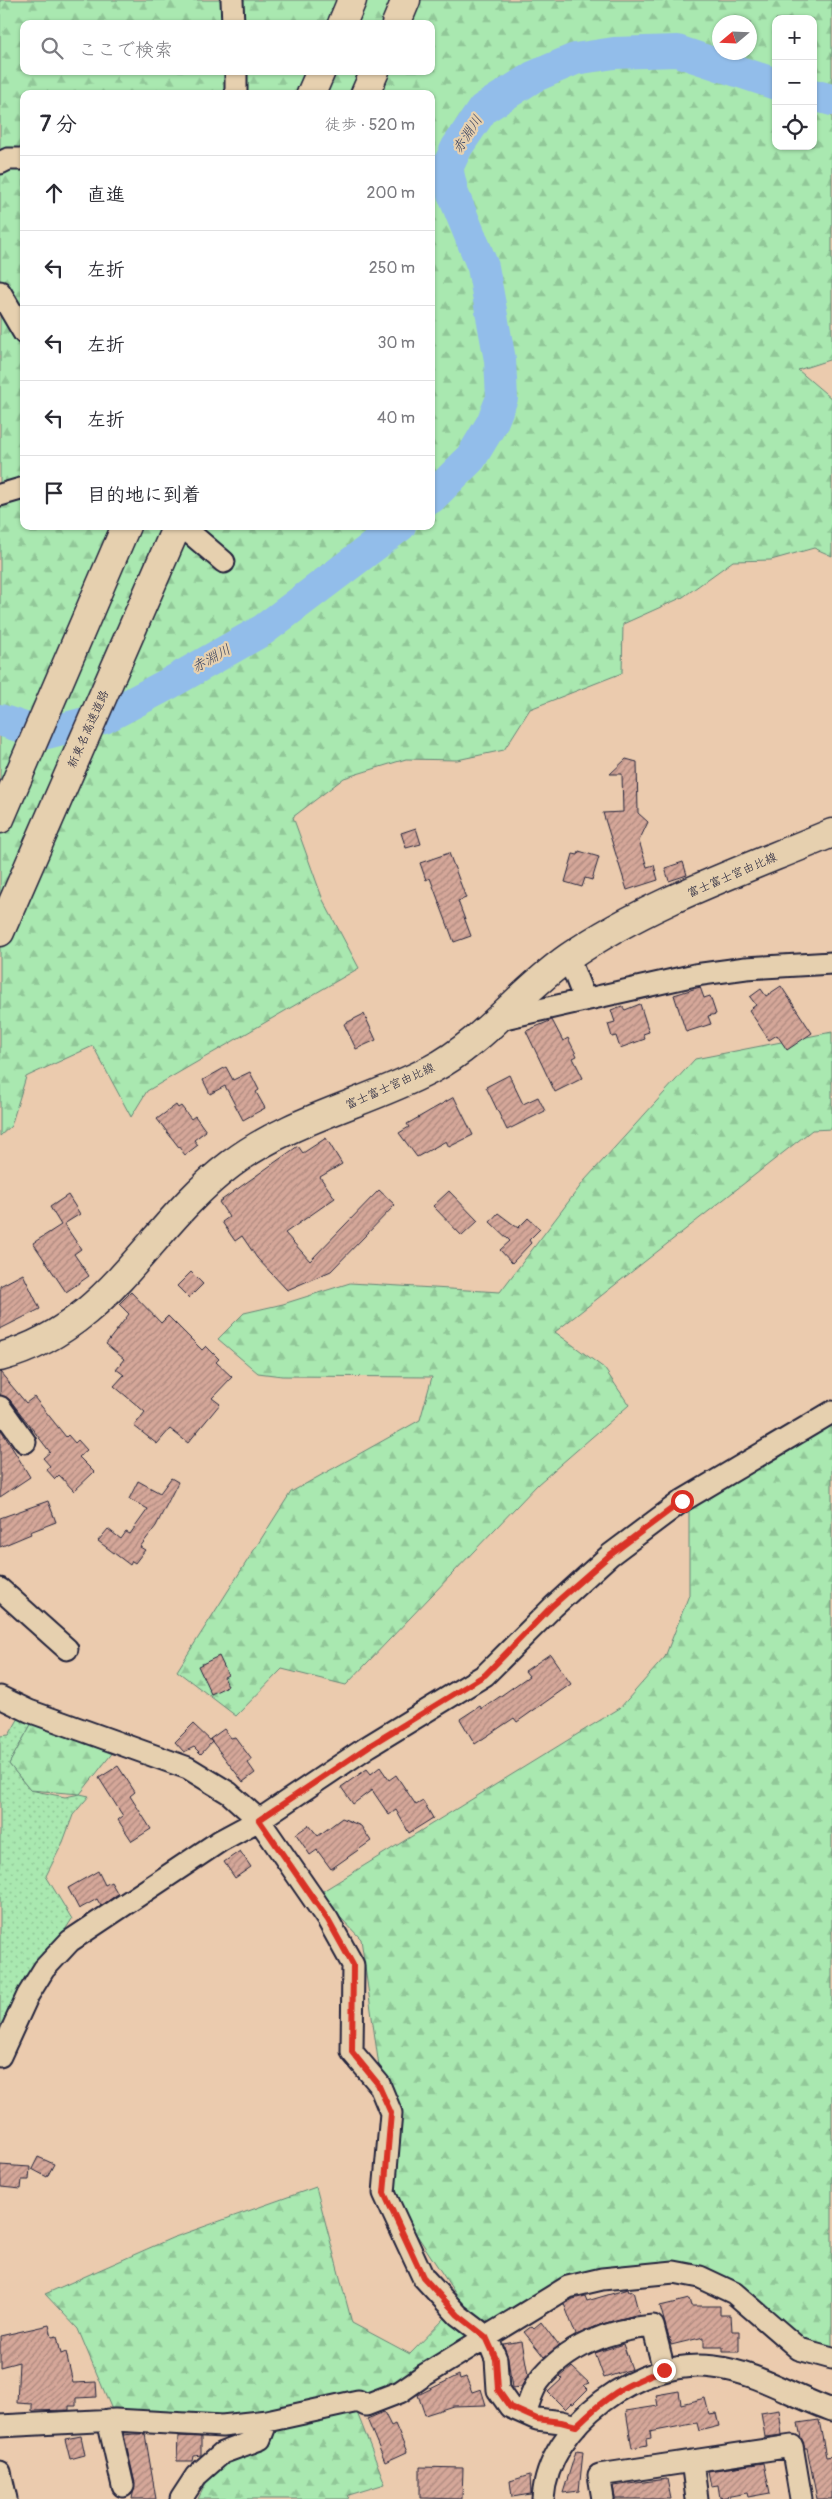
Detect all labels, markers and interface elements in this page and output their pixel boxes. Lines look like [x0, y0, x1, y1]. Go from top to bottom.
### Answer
north arrow [712, 15, 757, 60]
map controls [772, 15, 817, 150]
button: + [772, 15, 817, 60]
search box [20, 20, 435, 75]
icon: search [38, 34, 66, 62]
text: ここで検索 [78, 38, 173, 62]
button: − [772, 60, 817, 105]
button: locate [772, 105, 817, 150]
text: 7 分 [40, 111, 77, 138]
water label: 赤淵川 [449, 112, 486, 157]
text: 徒歩 · 520 m [325, 115, 415, 135]
icon: ahead [40, 179, 68, 207]
text: 直進 [87, 183, 125, 207]
text: 200 m [367, 183, 415, 203]
icon: left [40, 254, 68, 282]
text: 左折 [87, 258, 125, 282]
text: 250 m [369, 258, 415, 278]
icon: left [40, 329, 68, 357]
text: 左折 [87, 333, 125, 357]
text: 30 m [377, 333, 415, 353]
icon: left [40, 404, 68, 432]
text: 左折 [87, 408, 125, 432]
text: 40 m [377, 408, 415, 428]
icon: arrive [40, 479, 68, 507]
text: 目的地に到着 [87, 483, 201, 507]
water label: 赤淵川 [189, 641, 234, 676]
street label: 新東名高速道路 [65, 688, 112, 771]
street label: 富士富士宮由比線 [685, 850, 779, 901]
street label: 富士富士宮由比線 [343, 1060, 437, 1113]
route start [671, 1490, 694, 1513]
route end [653, 2359, 676, 2382]

